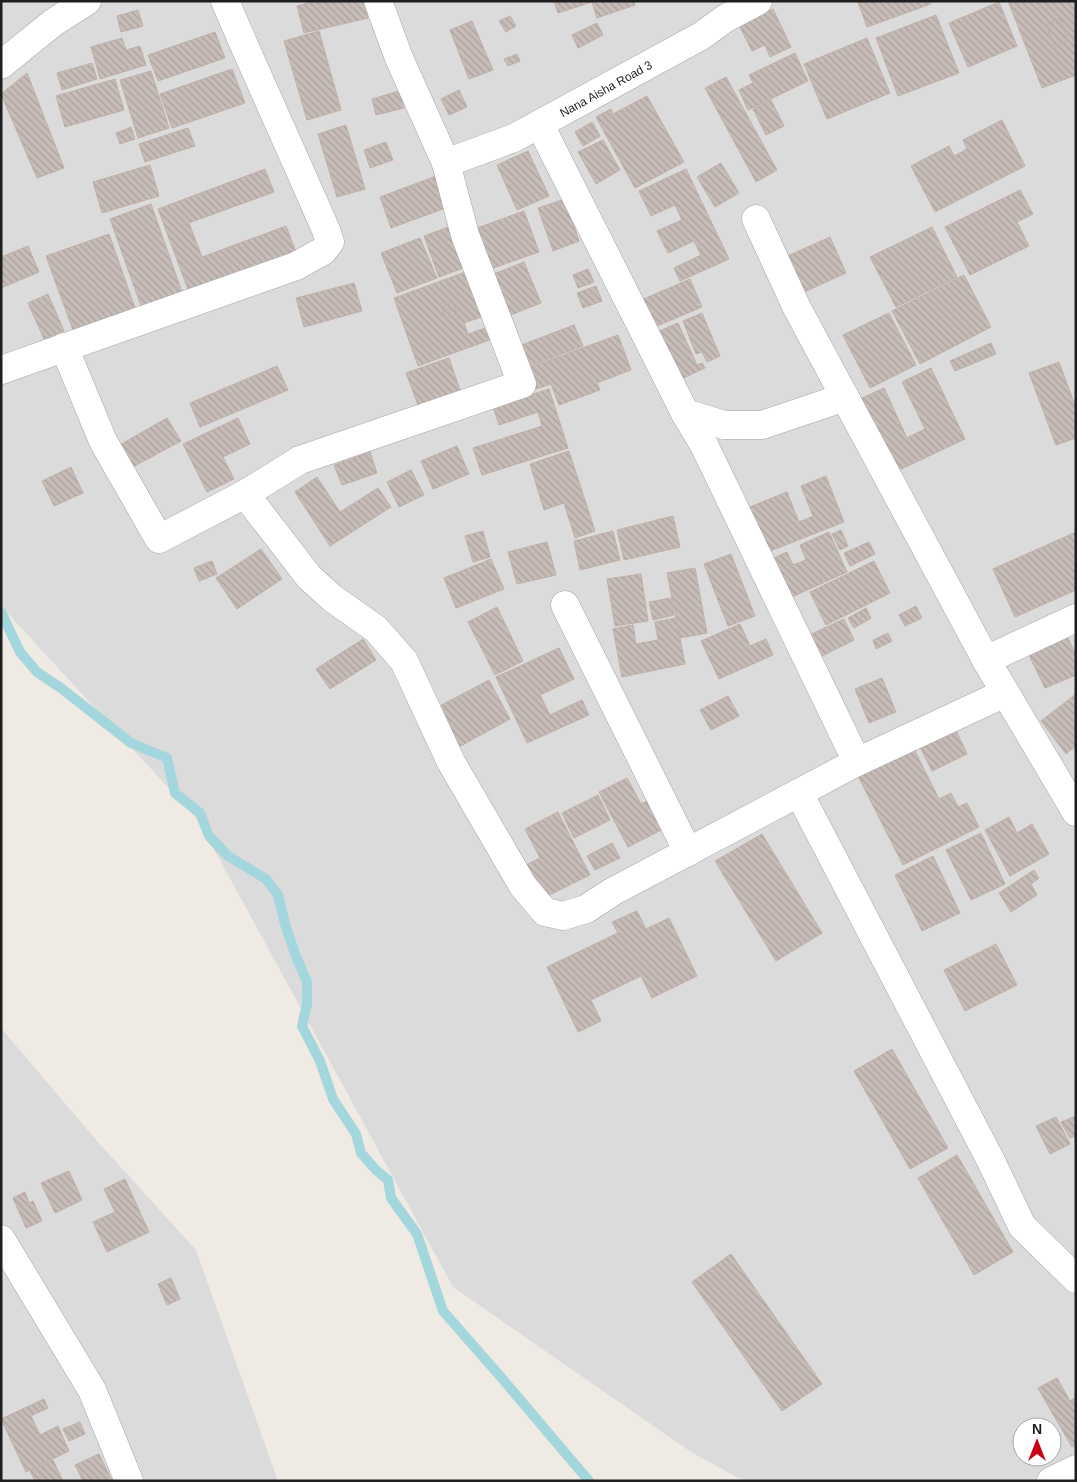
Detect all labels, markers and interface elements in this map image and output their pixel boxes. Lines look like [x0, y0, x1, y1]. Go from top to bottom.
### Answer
street label: Nana Aisha Road 3 [557, 58, 655, 120]
north arrow [1012, 1417, 1062, 1467]
text: N [1032, 1421, 1042, 1437]

